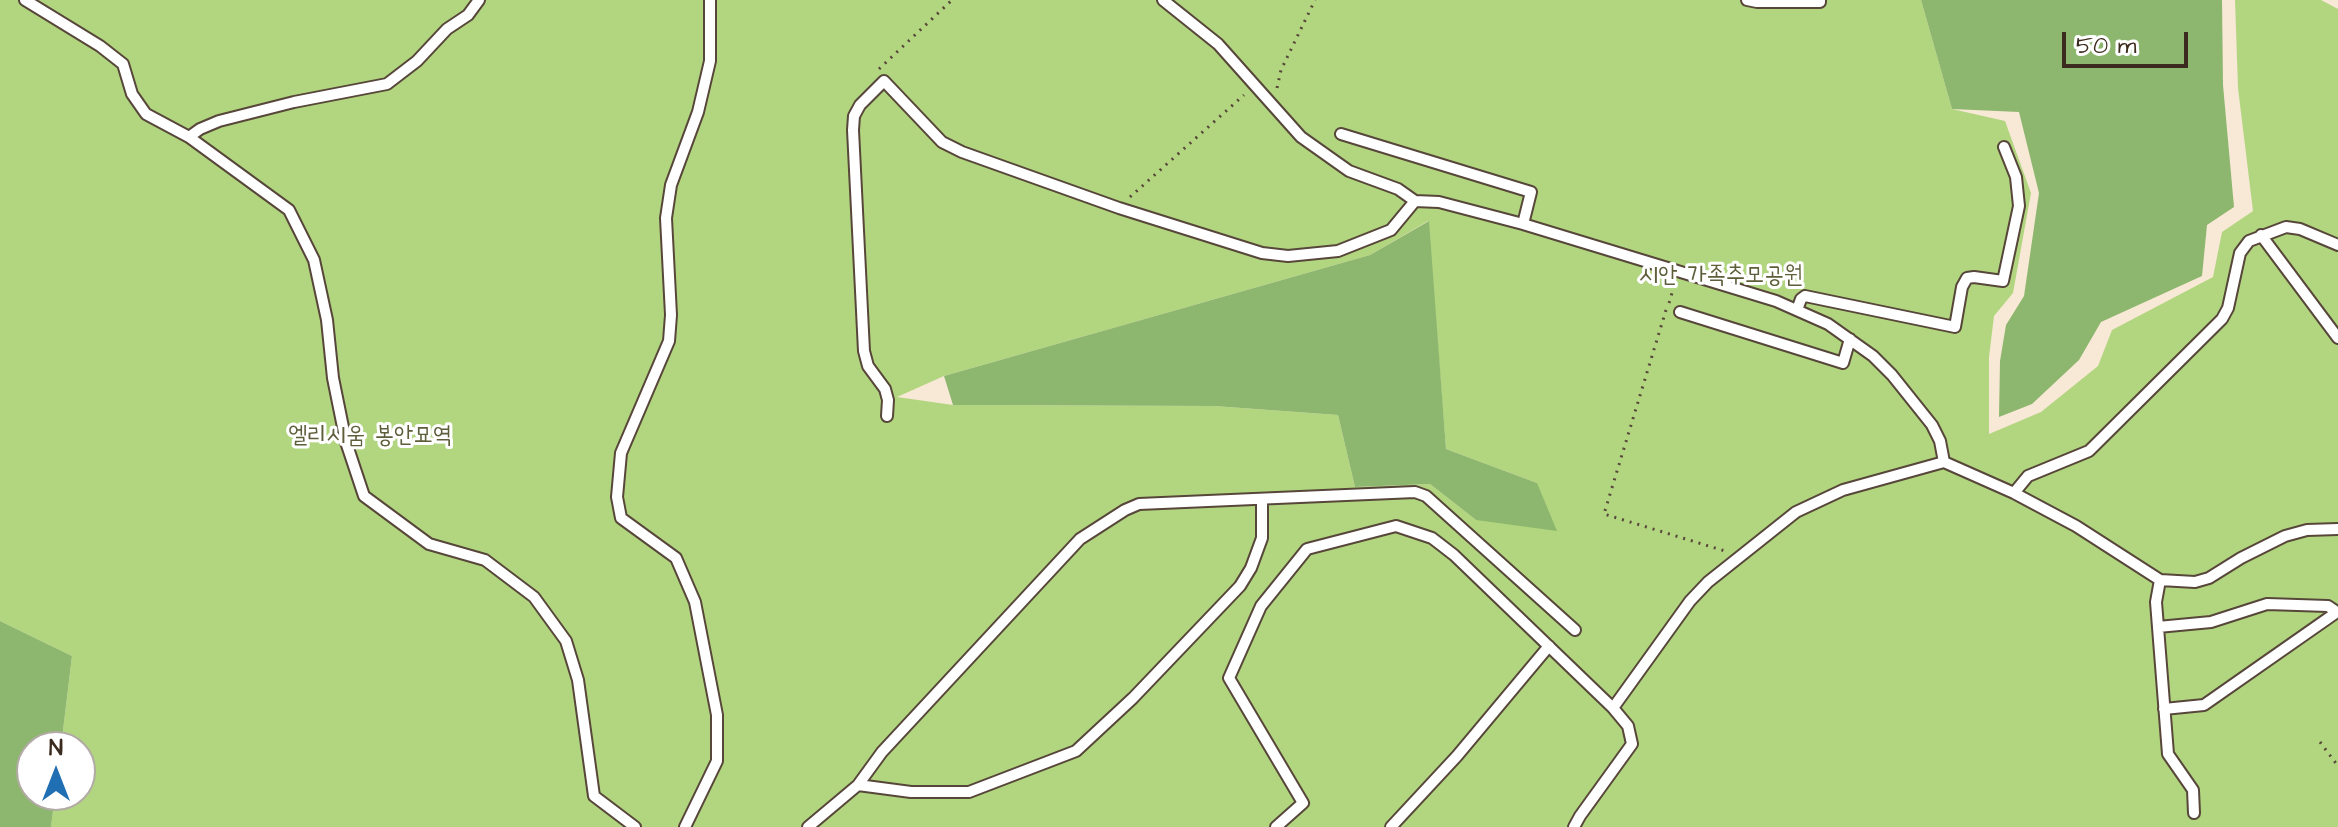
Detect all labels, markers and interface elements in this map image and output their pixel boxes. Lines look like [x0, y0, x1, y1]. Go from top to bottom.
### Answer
scale bar [2066, 16, 2192, 66]
text: 50 m [2076, 29, 2136, 63]
park label: 시안 가족추모공원 [1639, 263, 1803, 291]
park label: 엘리시움 봉안묘역 [288, 423, 452, 451]
north arrow [16, 731, 96, 811]
text: N [49, 733, 63, 764]

